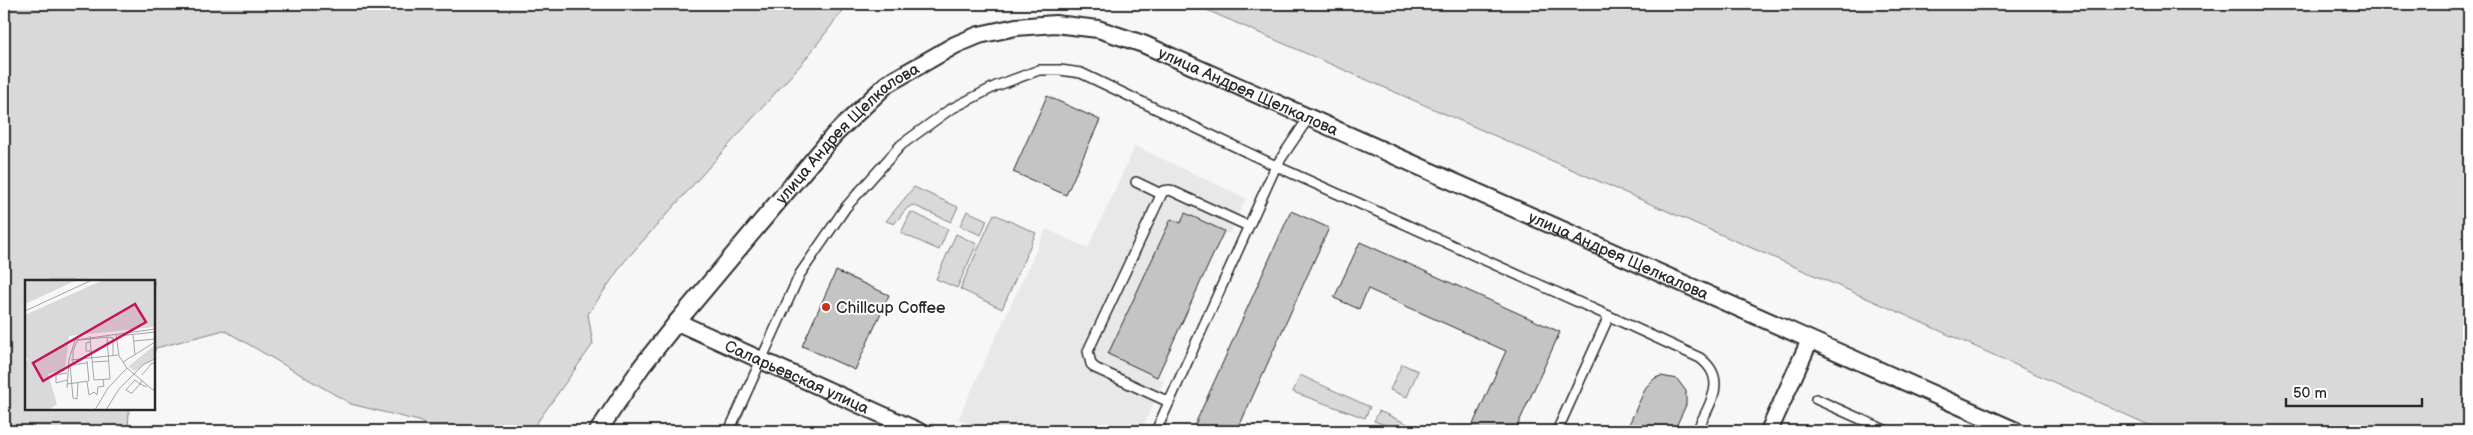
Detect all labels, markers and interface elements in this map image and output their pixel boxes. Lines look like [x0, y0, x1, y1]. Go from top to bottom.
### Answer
street label: улица Андрея Щелкалова [1155, 44, 1341, 141]
street label: улица Андрея Щелкалова [772, 59, 923, 208]
street label: улица Андрея Щелкалова [1525, 208, 1712, 305]
inset map [25, 280, 155, 410]
place label: Chillcup Coffee [836, 299, 946, 318]
marker: Chillcup Coffee [820, 301, 832, 313]
street label: Саларьевская улица [722, 337, 872, 419]
scale bar [2286, 375, 2422, 407]
text: 50 m [2293, 384, 2327, 403]

